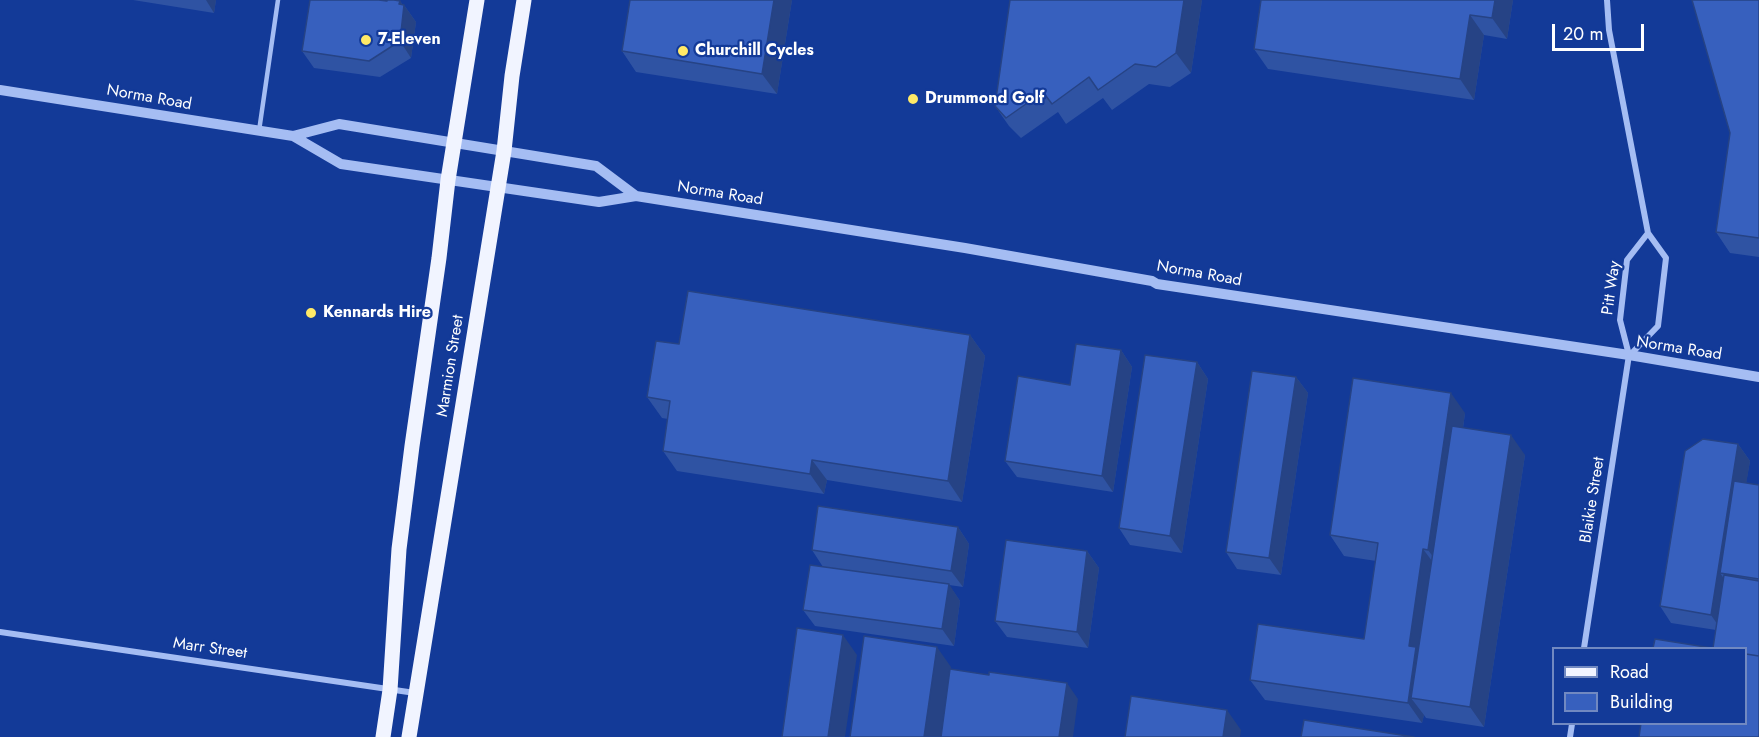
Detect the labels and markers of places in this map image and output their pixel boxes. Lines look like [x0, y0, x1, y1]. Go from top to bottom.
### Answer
place label: 7-Eleven [378, 30, 441, 50]
marker: 7-Eleven [359, 33, 373, 47]
place label: Churchill Cycles [695, 41, 814, 61]
marker: Churchill Cycles [676, 44, 690, 58]
place label: Drummond Golf [925, 89, 1044, 109]
marker: Drummond Golf [906, 92, 920, 106]
place label: Kennards Hire [323, 303, 431, 323]
marker: Kennards Hire [304, 306, 318, 320]

